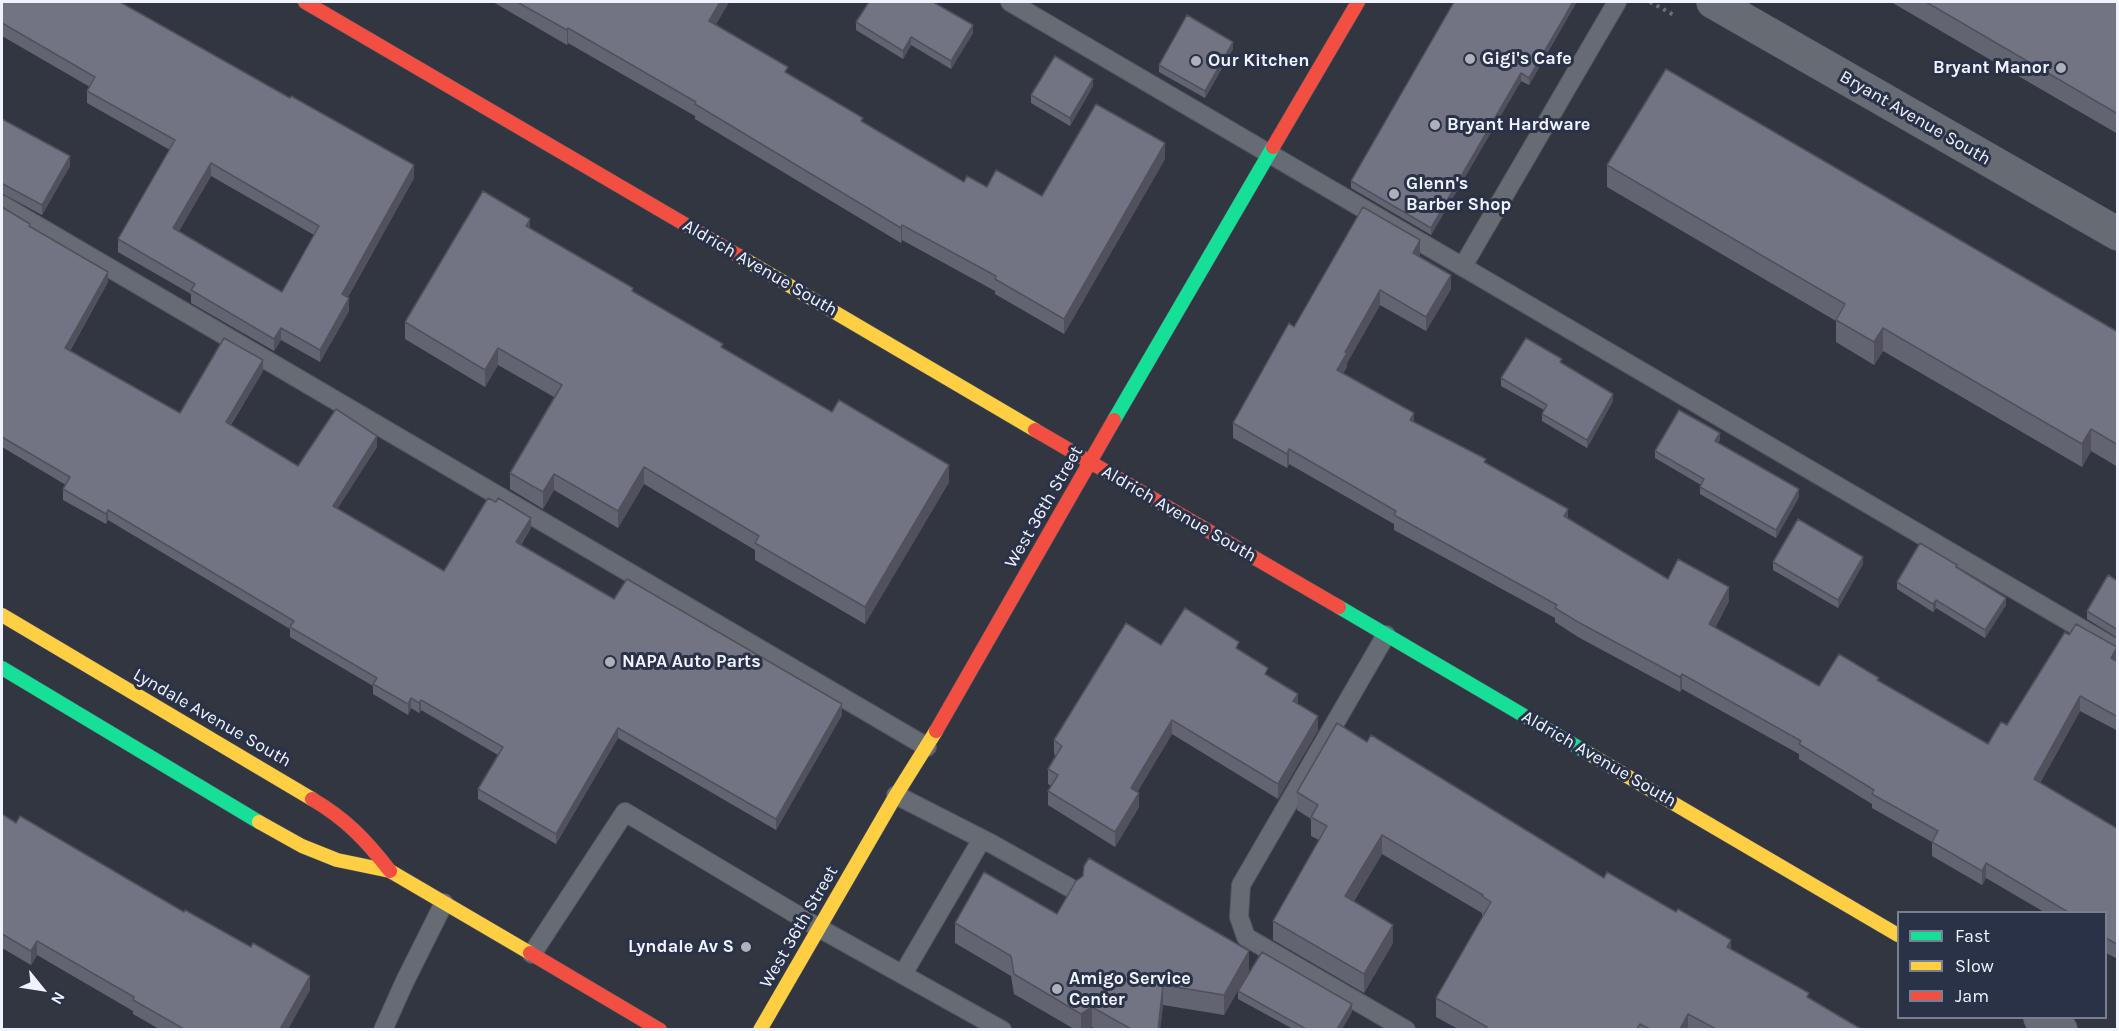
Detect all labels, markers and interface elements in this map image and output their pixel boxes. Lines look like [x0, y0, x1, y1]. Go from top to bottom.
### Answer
place label: Gigi's Cafe [1482, 48, 1572, 70]
place label: Our Kitchen [1208, 50, 1309, 72]
marker: Gigi's Cafe [1463, 52, 1477, 66]
marker: Our Kitchen [1189, 54, 1203, 68]
place label: Bryant Manor [1933, 57, 2049, 79]
marker: Bryant Manor [2054, 61, 2068, 75]
street label: Bryant Avenue South [1836, 66, 1994, 170]
place label: Bryant Hardware [1447, 114, 1590, 136]
marker: Bryant Hardware [1428, 118, 1442, 132]
place label: Glenn's Barber Shop [1406, 173, 1511, 216]
marker: Glenn's Barber Shop [1387, 187, 1401, 201]
street label: Aldrich Avenue South [679, 215, 841, 321]
street label: West 36th Street [1000, 442, 1088, 572]
street label: Aldrich Avenue South [1098, 461, 1260, 567]
place label: NAPA Auto Parts [622, 651, 761, 673]
marker: NAPA Auto Parts [603, 655, 617, 669]
street label: Lyndale Avenue South [129, 664, 295, 772]
street label: Aldrich Avenue South [1518, 706, 1680, 812]
street label: West 36th Street [755, 862, 843, 992]
legend [1897, 911, 2107, 1019]
text: Fast [1955, 925, 1990, 947]
place label: Lyndale Av S [628, 936, 734, 958]
marker: Lyndale Av S [739, 940, 753, 954]
text: Slow [1955, 955, 1994, 977]
north arrow [12, 959, 72, 1019]
place label: Amigo Service Center [1069, 968, 1191, 1010]
marker: Amigo Service Center [1050, 982, 1064, 996]
text: Jam [1955, 985, 1989, 1007]
text: N [47, 989, 69, 1008]

